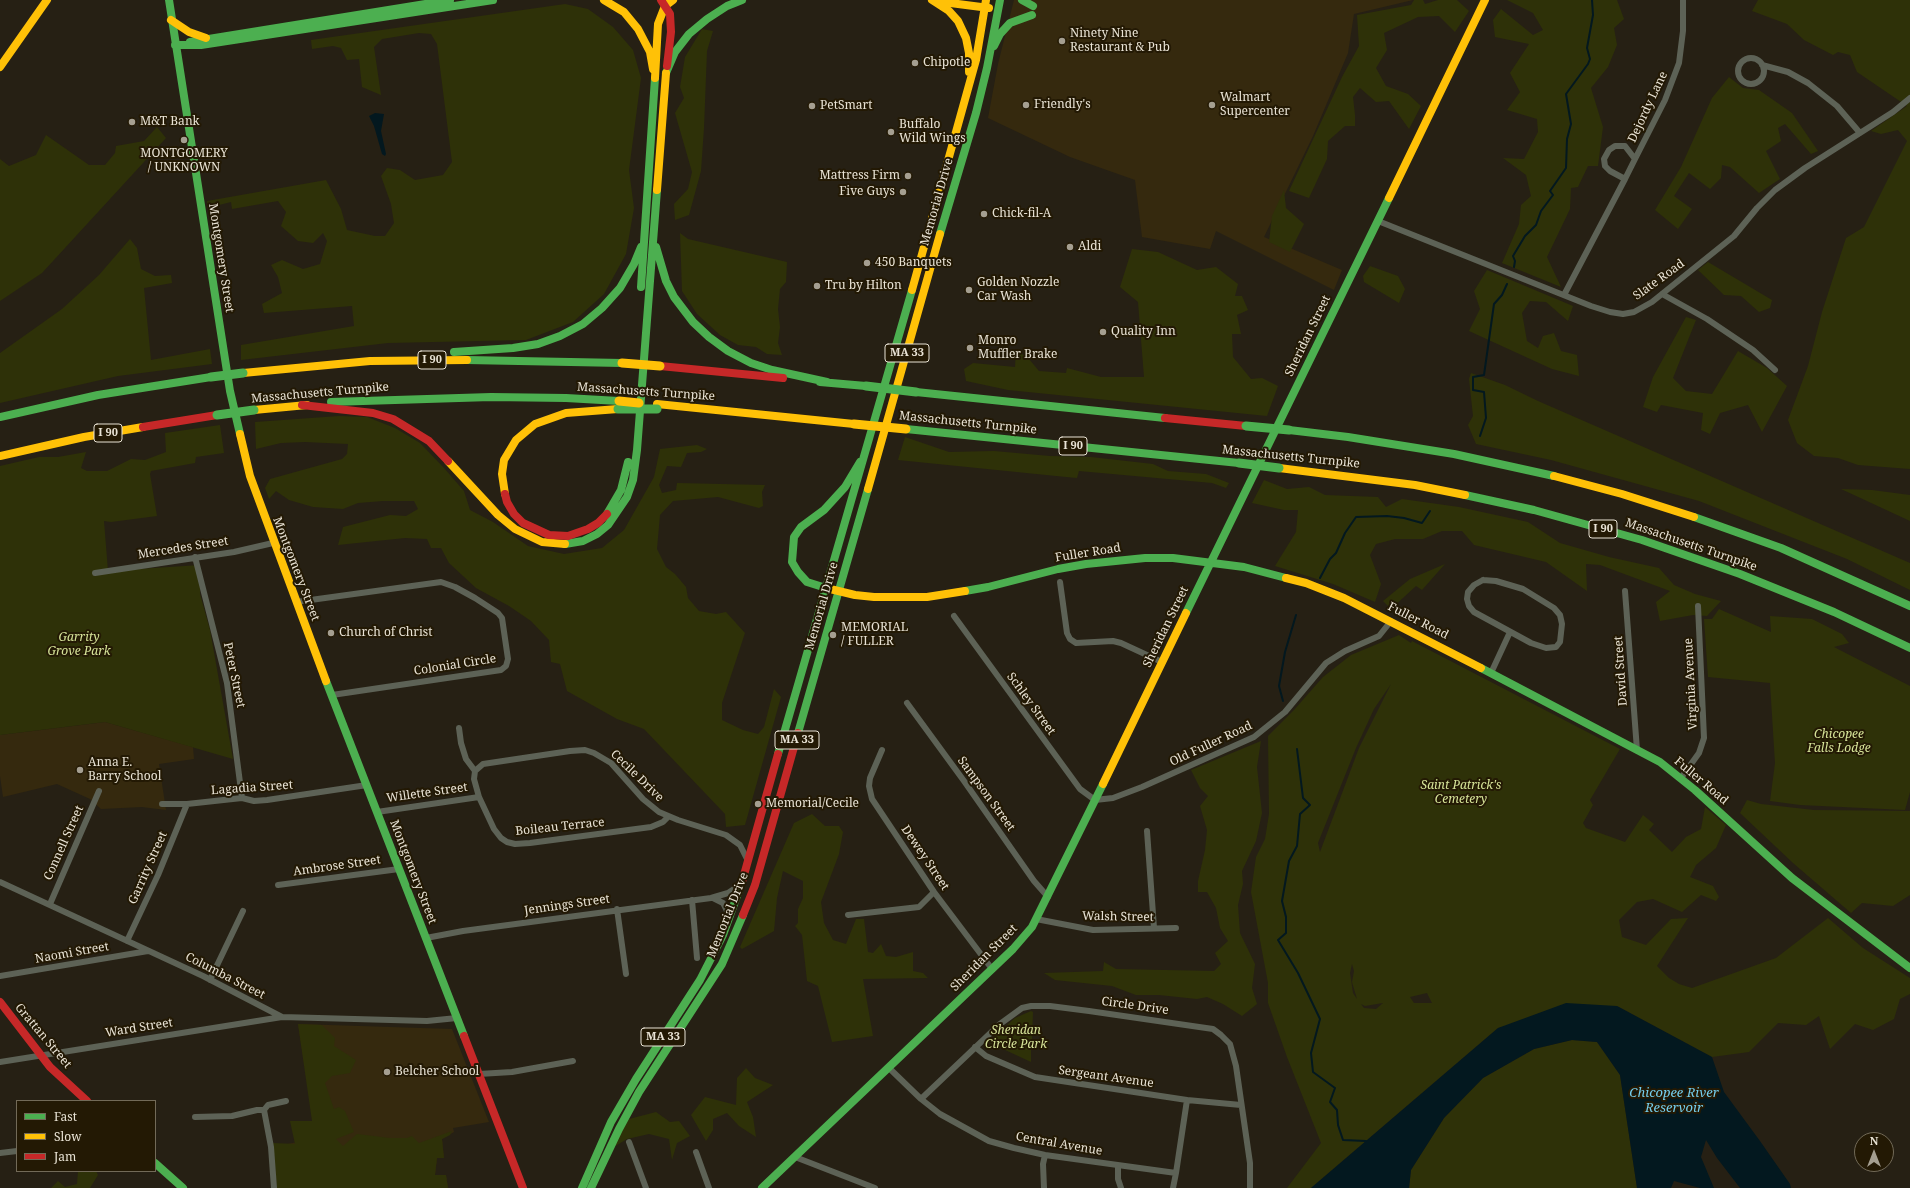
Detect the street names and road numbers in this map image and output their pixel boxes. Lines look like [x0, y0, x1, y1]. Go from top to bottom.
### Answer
street label: Dejordy Lane [1625, 69, 1671, 145]
street label: Memorial Drive [918, 156, 956, 248]
street label: Montgomery Street [205, 202, 237, 314]
street label: Slate Road [1631, 257, 1687, 303]
street label: Sheridan Street [1282, 293, 1334, 379]
road number: MA 33 [885, 344, 929, 362]
road number: I 90 [418, 351, 446, 369]
street label: Massachusetts Turnpike [250, 380, 390, 406]
street label: Massachusetts Turnpike [577, 380, 715, 404]
street label: Massachusetts Turnpike [898, 409, 1038, 437]
road number: I 90 [94, 424, 122, 442]
road number: I 90 [1059, 437, 1087, 455]
street label: Massachusetts Turnpike [1221, 443, 1361, 471]
street label: Montgomery Street [270, 515, 322, 623]
street label: Massachusetts Turnpike [1623, 516, 1759, 574]
road number: I 90 [1589, 520, 1617, 538]
street label: Mercedes Street [137, 534, 229, 562]
street label: Fuller Road [1054, 541, 1122, 565]
street label: Memorial Drive [803, 560, 841, 652]
street label: Sheridan Street [1140, 584, 1192, 670]
street label: Fuller Road [1385, 600, 1451, 642]
street label: David Street [1611, 635, 1631, 707]
street label: Virginia Avenue [1681, 638, 1701, 730]
street label: Peter Street [220, 641, 248, 709]
street label: Colonial Circle [413, 651, 497, 679]
street label: Schley Street [1004, 670, 1058, 738]
street label: Old Fuller Road [1167, 719, 1255, 769]
road number: MA 33 [775, 731, 819, 749]
street label: Cecile Drive [607, 747, 667, 805]
street label: Sampson Street [954, 754, 1018, 834]
street label: Fuller Road [1671, 754, 1731, 808]
street label: Lagadia Street [211, 778, 293, 798]
street label: Willette Street [386, 780, 468, 806]
street label: Connell Street [41, 803, 87, 883]
street label: Boileau Terrace [515, 815, 605, 839]
street label: Montgomery Street [387, 818, 439, 926]
street label: Dewey Street [898, 823, 952, 893]
street label: Garrity Street [126, 829, 170, 907]
street label: Ambrose Street [292, 853, 382, 879]
street label: Memorial Drive [704, 870, 752, 960]
street label: Jennings Street [523, 892, 611, 918]
street label: Walsh Street [1082, 909, 1154, 925]
street label: Sheridan Street [948, 922, 1020, 994]
street label: Naomi Street [34, 939, 110, 967]
street label: Columba Street [183, 950, 267, 1002]
street label: Circle Drive [1101, 994, 1169, 1018]
street label: Grattan Street [12, 1001, 74, 1071]
street label: Ward Street [104, 1016, 174, 1040]
road number: MA 33 [641, 1028, 685, 1046]
street label: Sergeant Avenue [1057, 1063, 1155, 1091]
street label: Central Avenue [1015, 1129, 1103, 1159]

